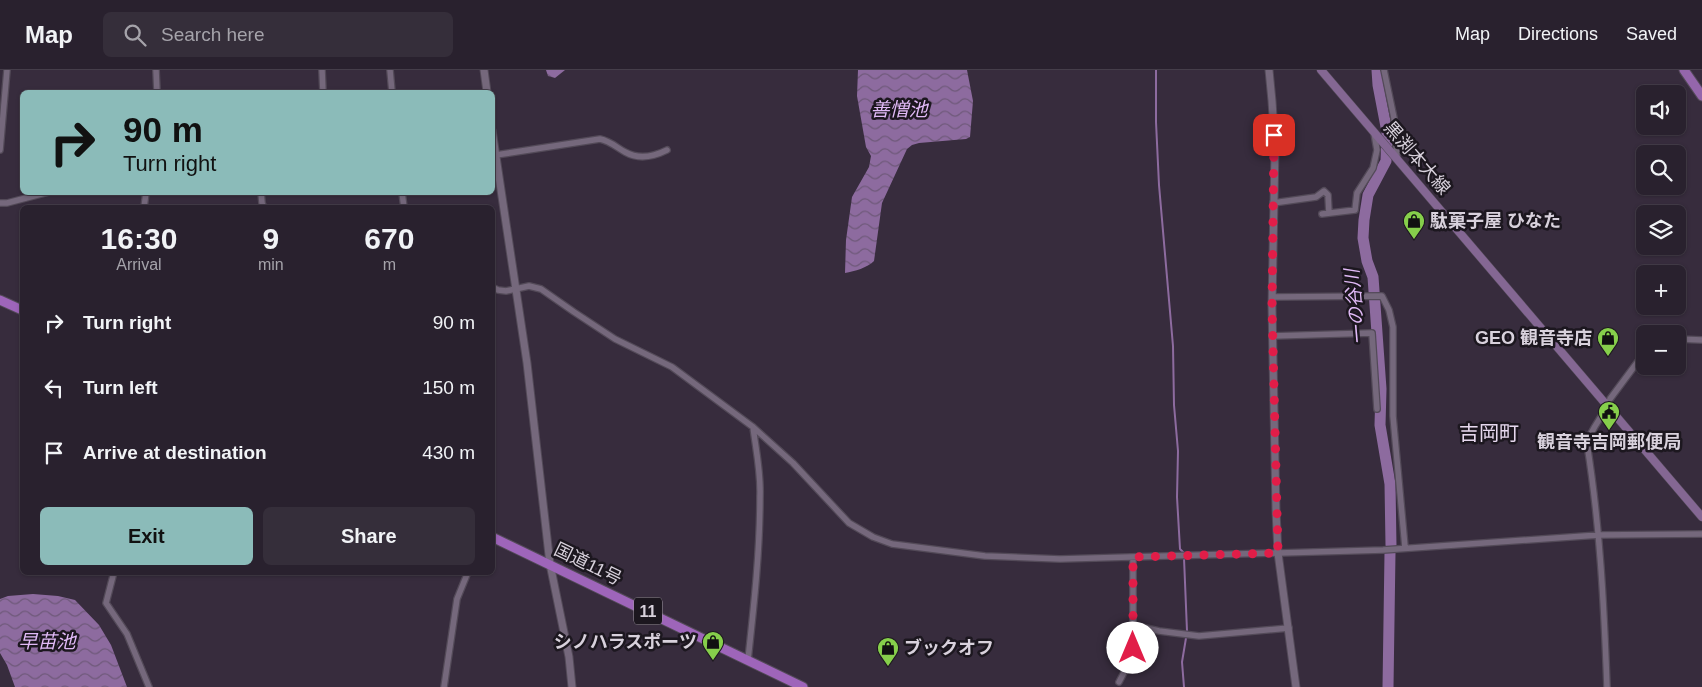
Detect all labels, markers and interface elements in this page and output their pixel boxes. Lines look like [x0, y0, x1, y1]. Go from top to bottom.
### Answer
search box [103, 12, 453, 57]
text: Map [25, 21, 73, 48]
icon: search [121, 21, 149, 49]
text: Search here [161, 24, 265, 45]
text: Map [1455, 24, 1490, 44]
text: Directions [1518, 24, 1598, 44]
text: Saved [1626, 24, 1677, 44]
map controls [1636, 85, 1686, 375]
button: sound [1636, 85, 1686, 135]
water label: 善憎池 [870, 99, 929, 120]
icon: right [40, 110, 105, 175]
text: 90 m [123, 110, 203, 149]
pin [1253, 114, 1295, 156]
street label: 黒渕本大線 [1380, 117, 1454, 199]
icon: arrive [1260, 121, 1288, 149]
button: search [1636, 145, 1686, 195]
text: Turn right [123, 151, 216, 176]
button: layers [1636, 205, 1686, 255]
shop icon: 駄菓子屋 ひなた [1402, 209, 1426, 240]
place label: 駄菓子屋 ひなた [1430, 211, 1561, 231]
text: 16:30 [101, 222, 177, 255]
text: 9 [262, 222, 279, 255]
text: 670 [364, 222, 414, 255]
text: Arrival [116, 256, 162, 273]
text: min [258, 256, 284, 273]
text: m [383, 256, 396, 273]
button: + [1636, 265, 1686, 315]
water label: 一の谷川 [1341, 266, 1369, 346]
icon: right [40, 309, 68, 337]
text: Turn right [83, 312, 171, 333]
text: 90 m [433, 312, 475, 333]
button: − [1636, 325, 1686, 375]
shop icon: GEO 観音寺店 [1596, 326, 1620, 357]
place label: GEO 観音寺店 [1475, 328, 1592, 348]
icon: left [40, 374, 68, 402]
text: Turn left [83, 377, 158, 398]
text: 150 m [422, 377, 475, 398]
public building icon: 観音寺吉岡郵便局 [1597, 400, 1621, 431]
district label: 吉岡町 [1459, 422, 1519, 444]
place label: 観音寺吉岡郵便局 [1537, 432, 1681, 452]
icon: arrive [40, 439, 68, 467]
text: Arrive at destination [83, 442, 267, 463]
text: 430 m [422, 442, 475, 463]
button: Exit [40, 507, 253, 565]
button: Share [263, 507, 475, 565]
street label: 国道11号 [551, 539, 625, 589]
road number: 11 [634, 598, 662, 624]
position arrow [1106, 621, 1158, 673]
shop icon: シノハラスポーツ [701, 630, 725, 661]
water label: 早苗池 [18, 631, 77, 652]
place label: シノハラスポーツ [554, 632, 697, 652]
shop icon: ブックオフ [876, 636, 900, 667]
place label: ブックオフ [904, 638, 994, 658]

